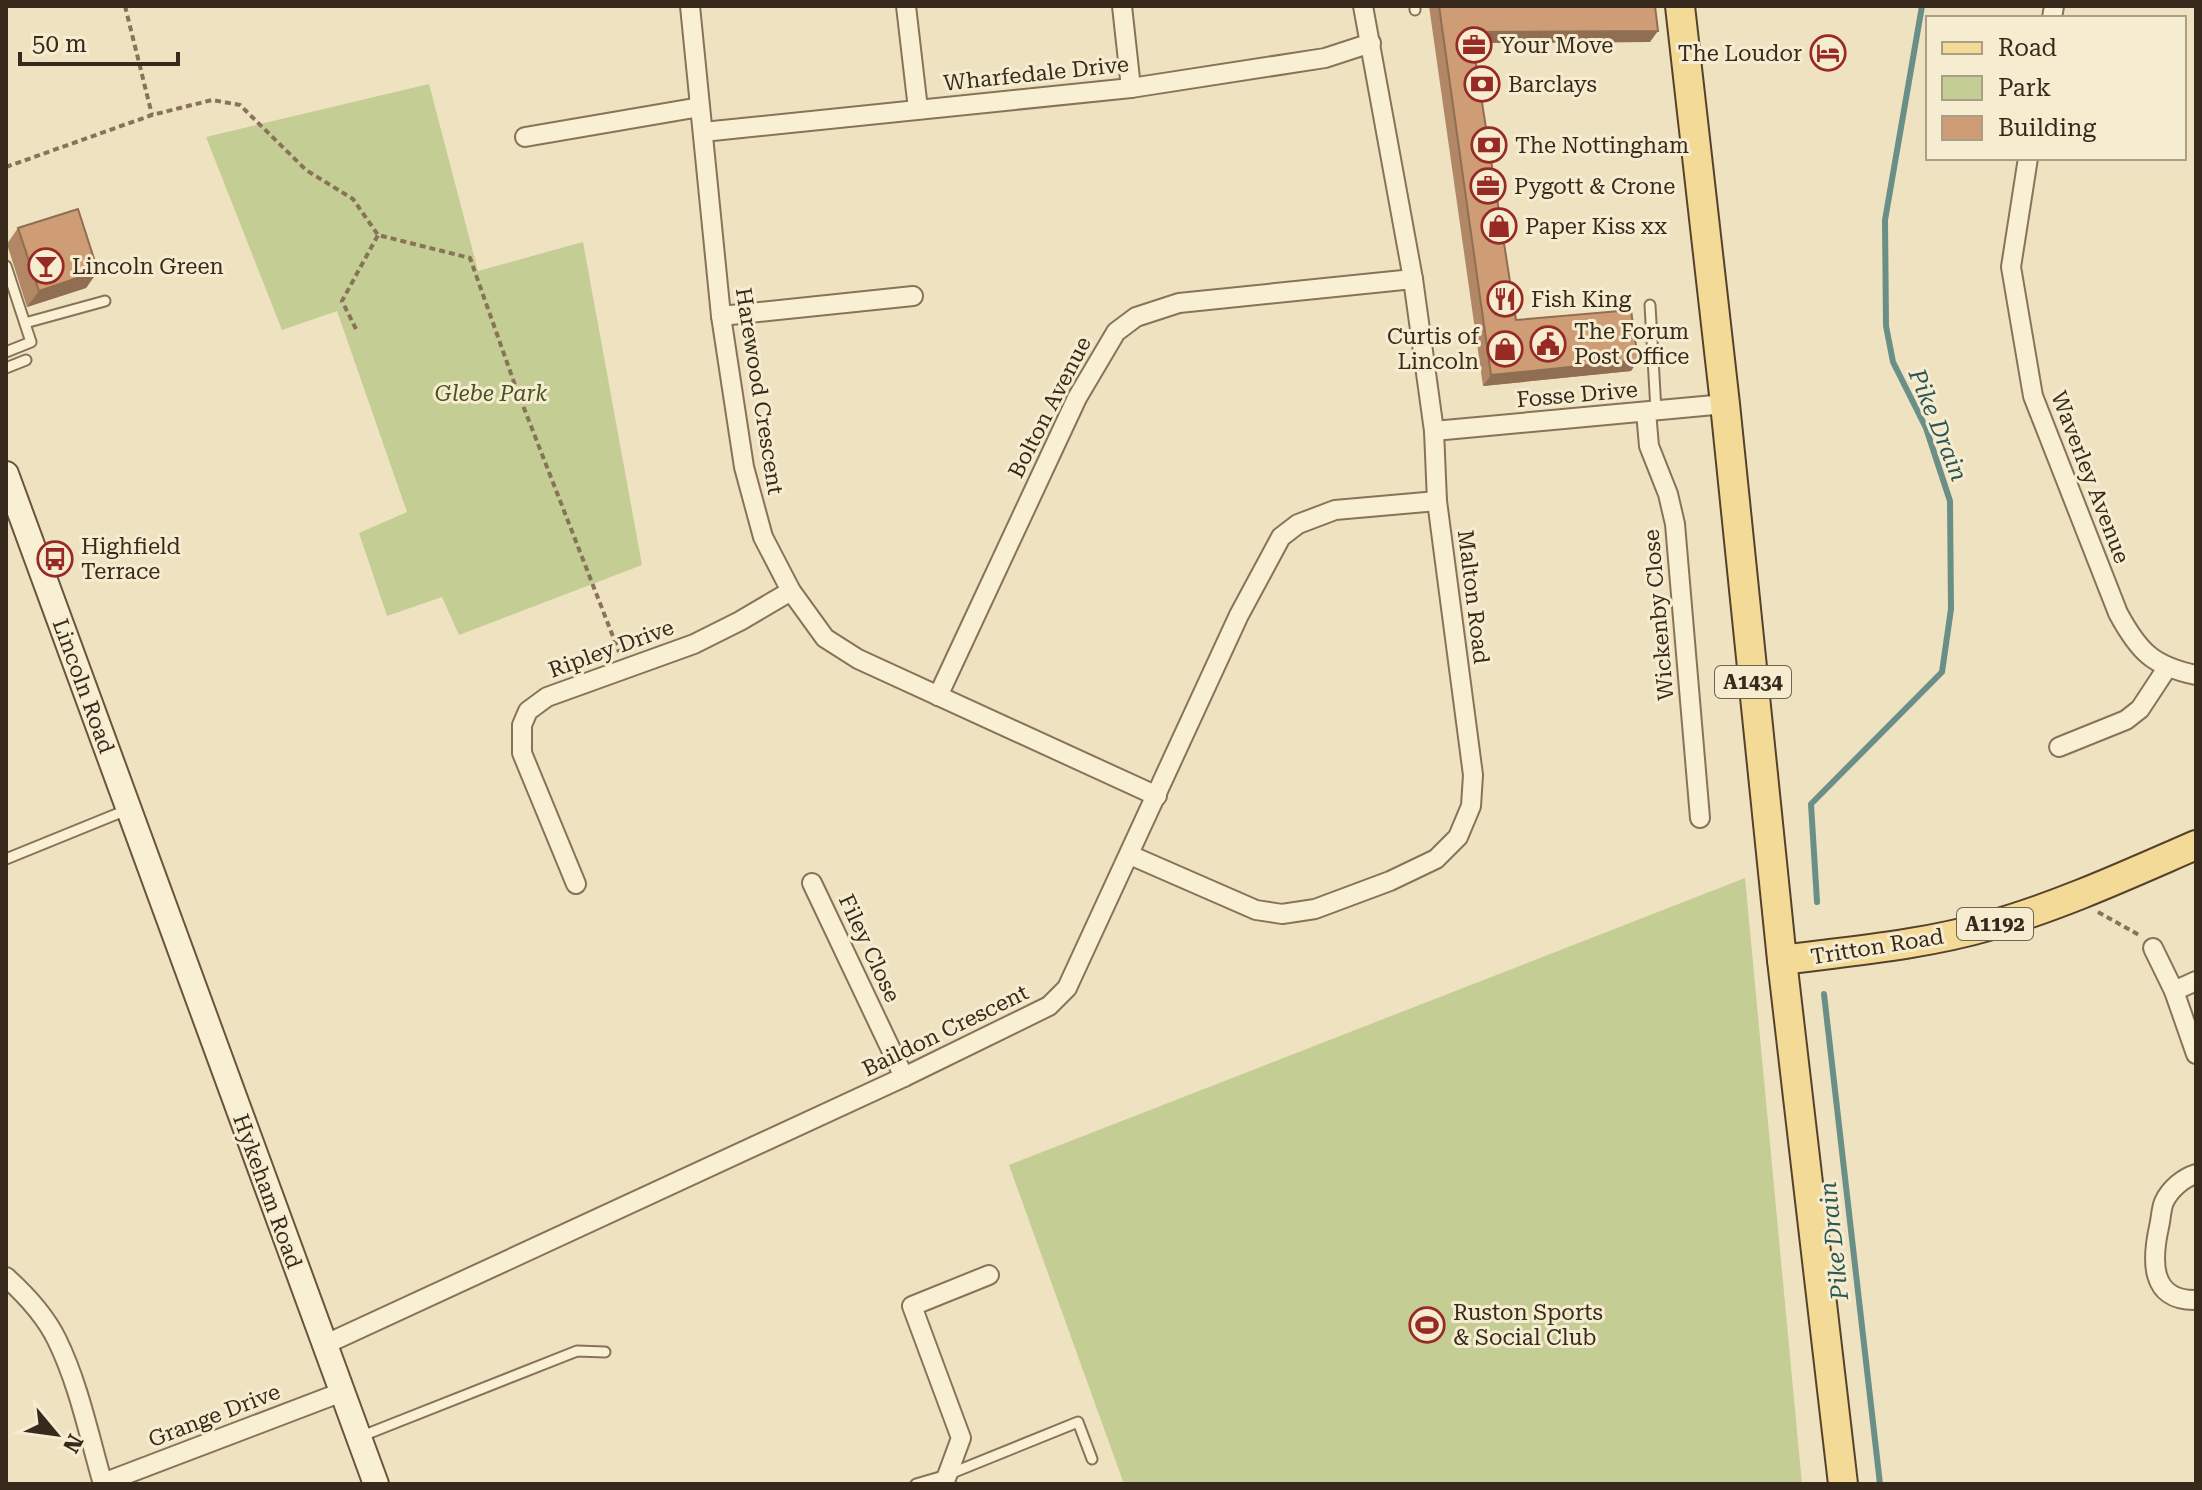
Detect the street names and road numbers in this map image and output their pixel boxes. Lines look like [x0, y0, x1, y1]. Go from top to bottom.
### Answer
street label: Wharfedale Drive [942, 51, 1130, 96]
street label: Harewood Crescent [731, 286, 788, 496]
street label: Bolton Avenue [1003, 332, 1096, 482]
street label: Fosse Drive [1515, 377, 1639, 412]
street label: Waverley Avenue [2046, 388, 2135, 567]
street label: Wickenby Close [1639, 528, 1678, 702]
street label: Malton Road [1453, 529, 1494, 665]
street label: Ripley Drive [545, 614, 677, 683]
street label: Lincoln Road [48, 616, 119, 757]
road number: A1434 [1715, 666, 1791, 698]
street label: Filey Close [834, 890, 905, 1006]
road number: A1192 [1957, 908, 2033, 940]
street label: Tritton Road [1809, 924, 1945, 969]
street label: Baildon Crescent [858, 979, 1032, 1081]
street label: Hykeham Road [228, 1111, 307, 1272]
street label: Grange Drive [145, 1379, 284, 1452]

